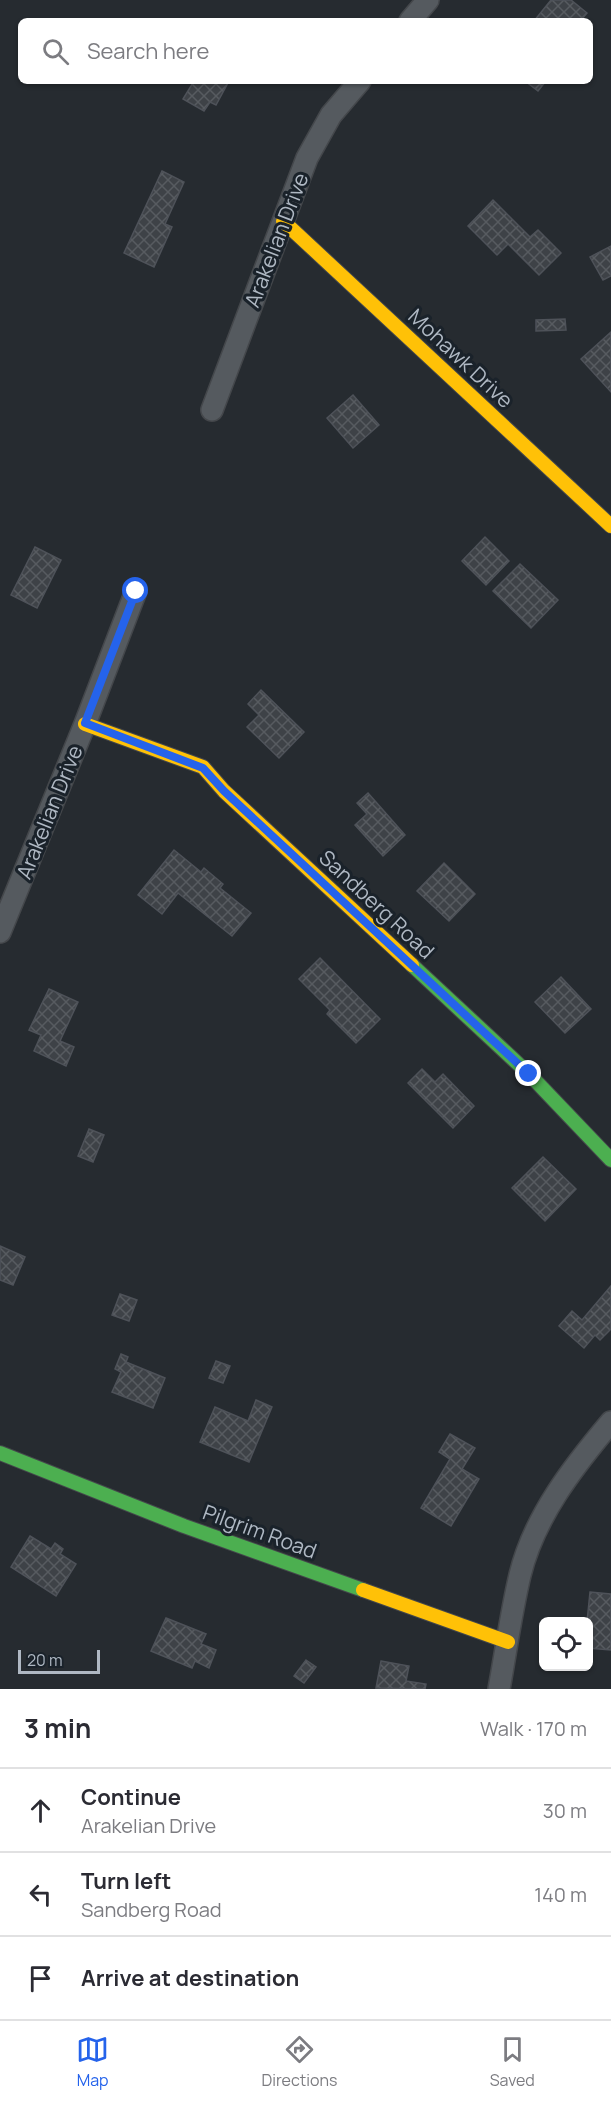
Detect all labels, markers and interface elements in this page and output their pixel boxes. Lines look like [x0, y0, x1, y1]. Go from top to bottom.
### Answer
search box [18, 18, 593, 84]
icon: search [39, 35, 72, 68]
text: Search here [87, 36, 209, 66]
street label: Arakelian Drive [238, 169, 314, 311]
street label: Mohawk Drive [403, 302, 519, 414]
route start [122, 577, 148, 603]
street label: Arakelian Drive [9, 741, 89, 883]
street label: Sandberg Road [313, 843, 441, 965]
route end [515, 1060, 541, 1086]
street label: Pilgrim Road [199, 1497, 321, 1565]
map controls [539, 1617, 593, 1671]
button: locate [539, 1617, 593, 1671]
scale bar [18, 1647, 100, 1674]
text: 20 m [27, 1649, 63, 1671]
text: 3 min [24, 1710, 91, 1746]
text: Walk · 170 m [480, 1715, 587, 1742]
text: Continue [81, 1782, 181, 1812]
icon: ahead [24, 1794, 57, 1827]
text: 30 m [543, 1797, 587, 1824]
text: Arakelian Drive [81, 1812, 216, 1839]
text: Turn left [81, 1866, 171, 1896]
icon: left [24, 1878, 57, 1911]
text: 140 m [534, 1881, 587, 1908]
text: Sandberg Road [81, 1896, 222, 1923]
icon: arrive [24, 1962, 57, 1995]
text: Arrive at destination [81, 1963, 299, 1993]
tab: Map [76, 2033, 109, 2091]
tab: Directions [262, 2033, 337, 2091]
tab: Saved [490, 2033, 535, 2091]

